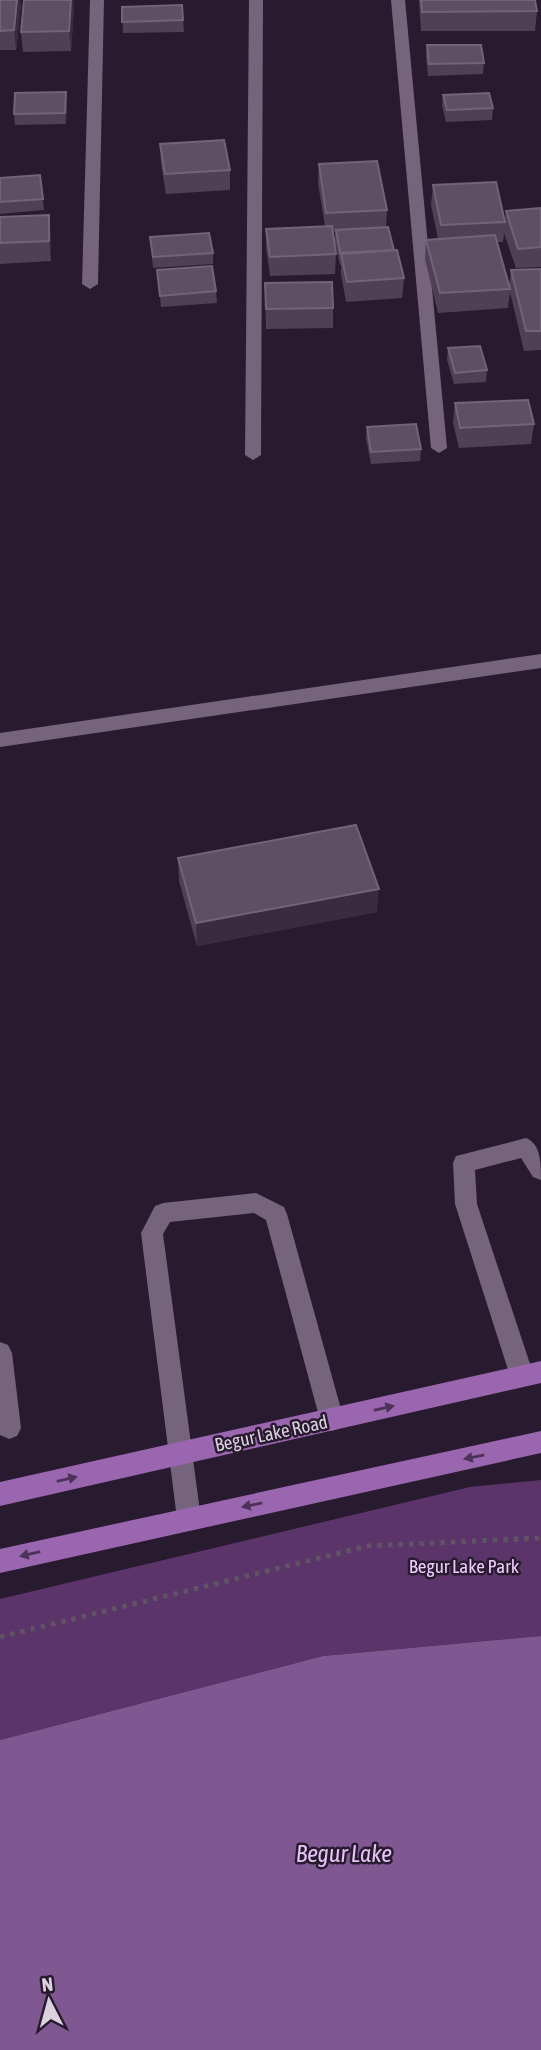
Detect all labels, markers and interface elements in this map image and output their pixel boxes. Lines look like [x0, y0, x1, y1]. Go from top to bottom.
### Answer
one-way arrow [373, 1402, 395, 1413]
street label: Begur Lake Road [213, 1410, 329, 1456]
one-way arrow [463, 1451, 485, 1462]
one-way arrow [56, 1473, 78, 1484]
one-way arrow [241, 1500, 263, 1511]
one-way arrow [19, 1549, 41, 1560]
park label: Begur Lake Park [409, 1555, 520, 1577]
water label: Begur Lake [296, 1840, 392, 1867]
north arrow [14, 1966, 84, 2036]
text: N [40, 1973, 54, 1996]

